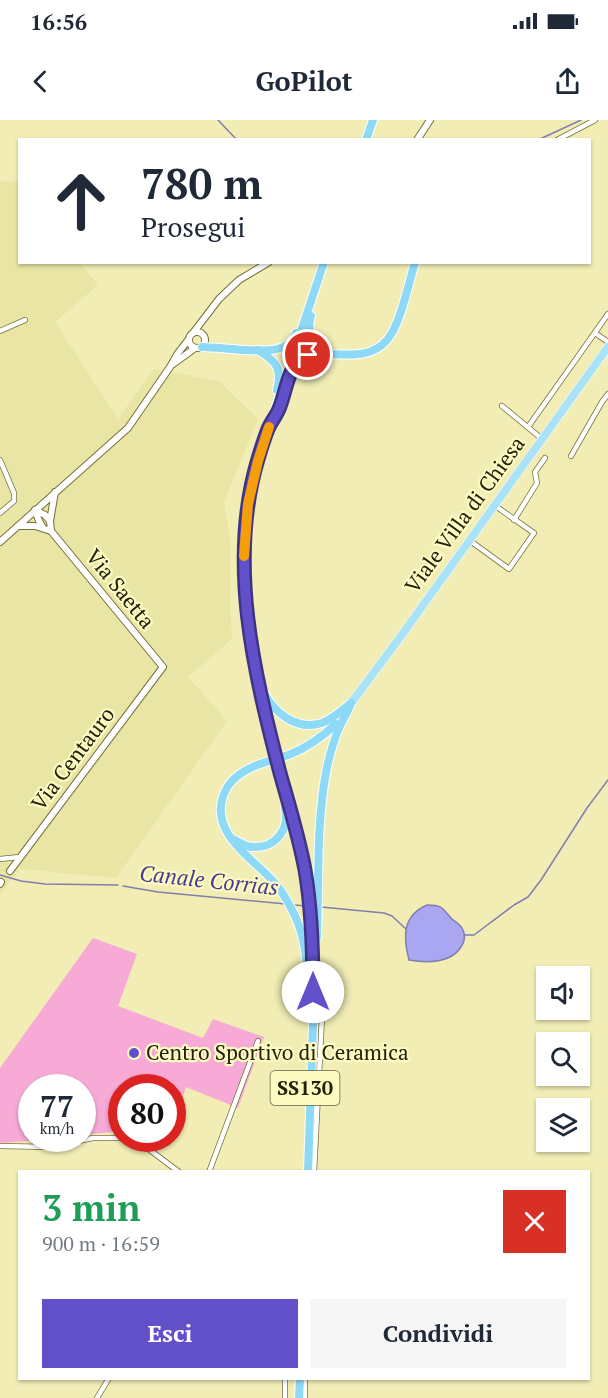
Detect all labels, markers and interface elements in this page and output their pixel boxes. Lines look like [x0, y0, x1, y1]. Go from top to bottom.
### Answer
text: 16:56 [30, 7, 87, 36]
text: GoPilot [255, 63, 353, 99]
icon: back [24, 65, 57, 98]
icon: share [551, 65, 584, 98]
text: 780 m [141, 155, 262, 211]
icon: ahead [42, 162, 120, 240]
text: Prosegui [141, 209, 245, 245]
pin [282, 329, 333, 380]
icon: arrive [291, 338, 324, 371]
street label: Viale Villa di Chiesa [398, 430, 531, 598]
street label: Via Saetta [80, 543, 162, 634]
street label: Via Centauro [24, 701, 120, 816]
water label: Canale Corrias [138, 858, 280, 901]
position arrow [281, 960, 345, 1024]
map controls [536, 966, 590, 1152]
button: sound [536, 966, 590, 1020]
button: search [536, 1032, 590, 1086]
place label: Centro Sportivo di Ceramica [146, 1038, 409, 1066]
marker: Centro Sportivo di Ceramica [127, 1046, 141, 1060]
road number: SS130 [270, 1071, 340, 1105]
speed limit sign: 80 [108, 1074, 186, 1152]
text: 77 [40, 1086, 74, 1126]
button: layers [536, 1098, 590, 1152]
text: km/h [40, 1118, 74, 1138]
text: 3 min [42, 1184, 140, 1231]
button: close [503, 1190, 566, 1253]
text: 900 m · 16:59 [42, 1230, 160, 1257]
button: Esci [42, 1299, 298, 1368]
button: Condividi [310, 1299, 566, 1368]

